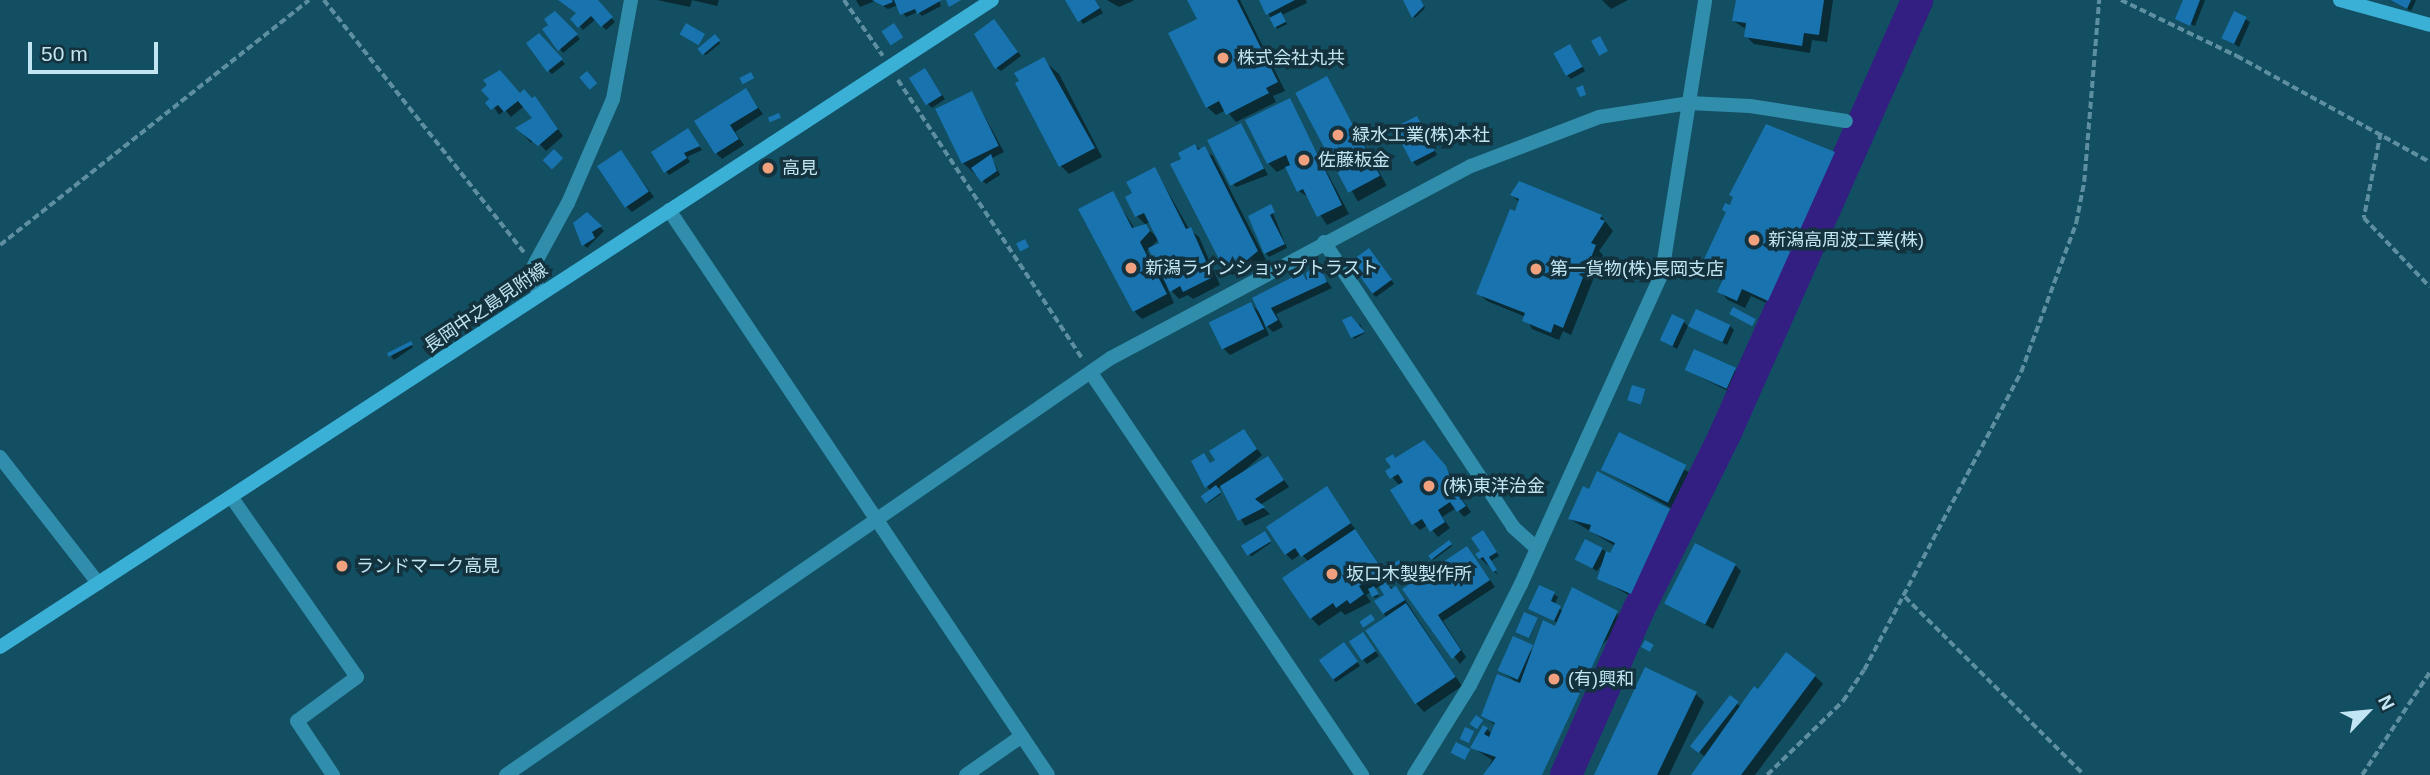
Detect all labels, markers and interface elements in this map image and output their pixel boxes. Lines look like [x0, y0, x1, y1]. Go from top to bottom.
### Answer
scale bar [32, 28, 161, 72]
text: 50 m [41, 42, 88, 65]
place label: 株式会社丸共 [1237, 47, 1345, 69]
marker: 株式会社丸共 [1215, 50, 1231, 66]
place label: 緑水工業(株)本社 [1352, 124, 1490, 146]
marker: 緑水工業(株)本社 [1330, 127, 1346, 143]
place label: 佐藤板金 [1318, 149, 1390, 171]
marker: 佐藤板金 [1296, 152, 1312, 168]
place label: 高見 [782, 157, 818, 179]
marker: 高見 [760, 160, 776, 176]
place label: 新潟高周波工業(株) [1768, 229, 1924, 251]
marker: 新潟高周波工業(株) [1746, 232, 1762, 248]
place label: 新潟ラインショップトラスト [1145, 257, 1379, 279]
place label: 第一貨物(株)長岡支店 [1550, 258, 1724, 280]
street label: 長岡中之島見附線 [420, 259, 552, 357]
marker: 新潟ラインショップトラスト [1123, 260, 1139, 276]
marker: 第一貨物(株)長岡支店 [1528, 261, 1544, 277]
place label: (株)東洋治金 [1443, 475, 1545, 497]
marker: (株)東洋治金 [1421, 478, 1437, 494]
place label: ランドマーク高見 [356, 555, 500, 577]
marker: ランドマーク高見 [334, 558, 350, 574]
place label: 坂口木製製作所 [1346, 563, 1472, 585]
marker: 坂口木製製作所 [1324, 566, 1340, 582]
place label: (有)興和 [1568, 668, 1634, 690]
marker: (有)興和 [1546, 671, 1562, 687]
north arrow [2332, 677, 2402, 747]
text: N [2374, 692, 2399, 713]

